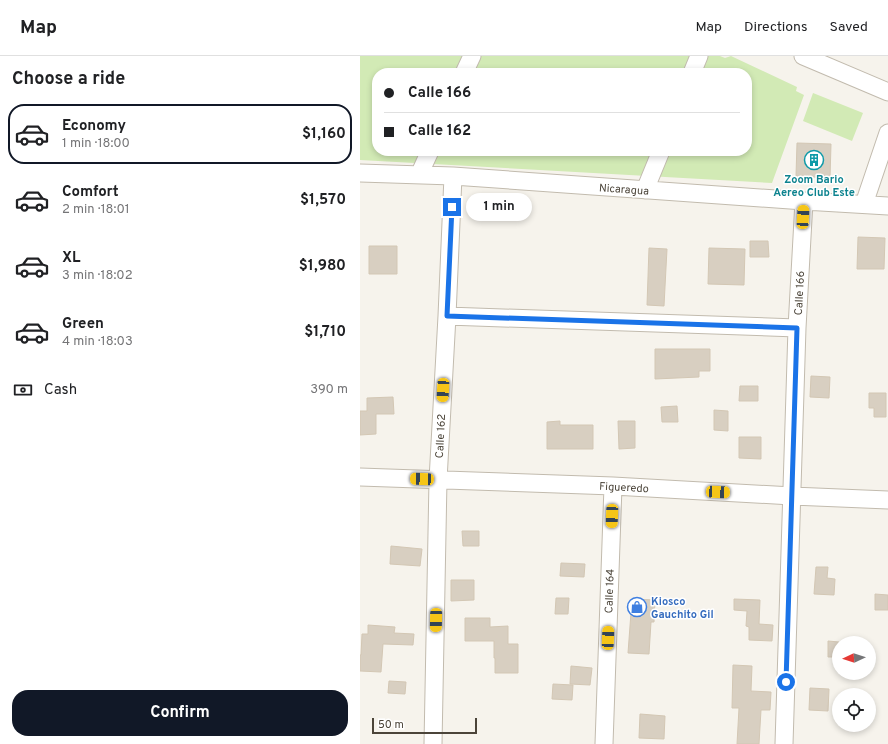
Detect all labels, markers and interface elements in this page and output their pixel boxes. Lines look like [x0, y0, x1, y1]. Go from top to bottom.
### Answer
text: Map [20, 16, 57, 40]
text: Map [696, 19, 722, 36]
text: Directions [744, 19, 808, 36]
text: Saved [830, 19, 868, 36]
text: Choose a ride [12, 68, 125, 91]
text: Calle 166 [408, 84, 471, 103]
icon: car [14, 116, 50, 152]
text: Economy [62, 117, 126, 136]
text: Calle 162 [408, 122, 471, 141]
text: $1,160 [302, 125, 346, 144]
text: 1 min · 18:00 [62, 136, 130, 152]
building icon: Zoom Bario Aereo Club Este [803, 149, 825, 171]
place label: Zoom Bario Aereo Club Este [773, 173, 855, 200]
street label: Nicaragua [598, 181, 650, 199]
icon: car [14, 182, 50, 218]
text: Comfort [62, 183, 119, 202]
text: $1,570 [300, 191, 346, 210]
callout: 1 min [466, 193, 532, 221]
route end [443, 198, 461, 216]
text: 1 min [483, 199, 515, 215]
text: 2 min · 18:01 [62, 202, 130, 218]
car [796, 205, 810, 229]
icon: car [14, 248, 50, 284]
text: XL [62, 249, 80, 268]
text: $1,980 [299, 257, 346, 276]
text: 3 min · 18:02 [62, 268, 133, 284]
street label: Calle 166 [792, 271, 808, 316]
icon: car [14, 314, 50, 350]
text: Green [62, 315, 104, 334]
text: $1,710 [304, 323, 346, 342]
text: 4 min · 18:03 [62, 334, 133, 350]
car [436, 378, 450, 402]
icon: cash [12, 379, 34, 401]
text: Cash [44, 381, 77, 400]
text: 390 m [310, 382, 348, 398]
street label: Calle 162 [433, 413, 449, 459]
car [410, 473, 434, 485]
street label: Figueredo [599, 480, 649, 496]
car [706, 485, 730, 499]
car [606, 504, 618, 528]
street label: Calle 164 [602, 568, 618, 614]
place label: Kiosco Gauchito Gil [651, 595, 714, 622]
shop icon: Kiosco Gauchito Gil [626, 596, 648, 618]
car [430, 608, 442, 632]
car [602, 626, 614, 650]
north arrow [832, 636, 876, 680]
map controls [832, 636, 876, 732]
route start [777, 673, 795, 691]
button: locate [832, 688, 876, 732]
button: Confirm [12, 690, 348, 736]
scale bar [372, 716, 477, 735]
text: 50 m [378, 718, 404, 732]

